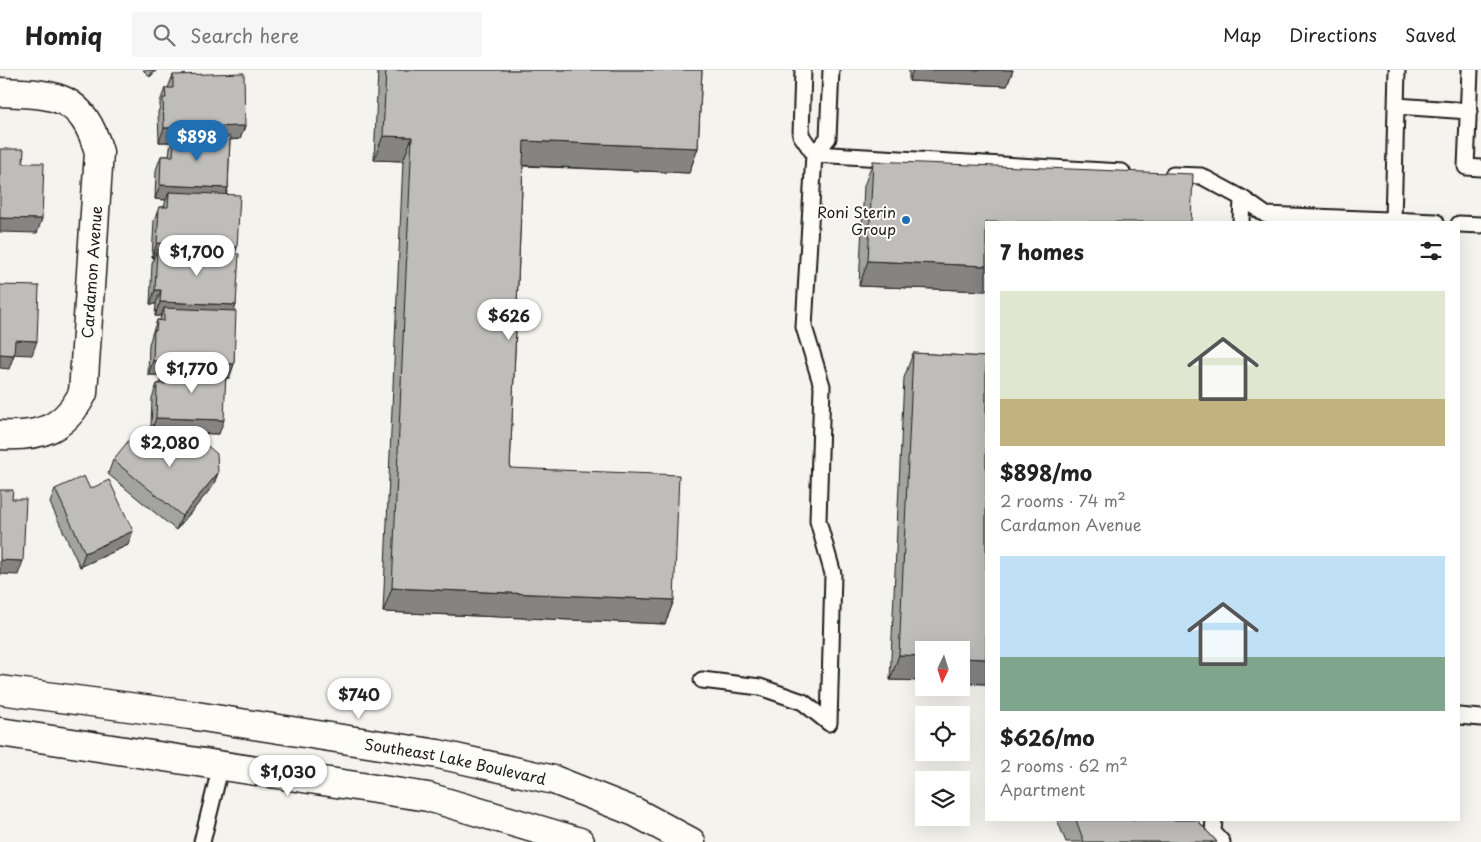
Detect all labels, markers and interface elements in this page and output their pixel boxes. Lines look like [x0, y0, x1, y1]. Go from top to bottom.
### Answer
search box [132, 12, 482, 57]
text: Homiq [25, 17, 102, 53]
icon: search [150, 21, 178, 49]
text: Search here [190, 21, 299, 49]
text: Map [1223, 21, 1261, 48]
text: Directions [1289, 21, 1377, 48]
text: Saved [1405, 21, 1456, 48]
pin: $898 [167, 119, 227, 162]
text: $898 [177, 124, 217, 148]
place label: Roni Sterin Group [817, 200, 896, 240]
street label: Cardamon Avenue [75, 205, 107, 339]
marker: Roni Sterin Group [900, 214, 912, 226]
pin: $1,700 [156, 234, 238, 277]
text: 7 homes [1000, 235, 1084, 267]
icon: filters [1417, 237, 1445, 265]
text: $1,700 [170, 239, 224, 263]
pin: $626 [479, 298, 539, 341]
text: $626 [488, 303, 530, 327]
icon: home [1178, 324, 1268, 414]
pin: $1,770 [151, 352, 233, 394]
text: $1,770 [166, 356, 218, 380]
pin: $2,080 [129, 426, 211, 468]
text: $2,080 [141, 430, 199, 454]
text: $898/mo [1000, 456, 1092, 488]
text: 2 rooms · 74 m² [1000, 488, 1126, 512]
text: Cardamon Avenue [1000, 512, 1142, 536]
icon: home [1178, 589, 1268, 679]
north arrow [915, 641, 970, 696]
map controls [915, 641, 970, 826]
pin: $740 [329, 678, 389, 720]
text: $740 [338, 682, 380, 706]
button: locate [915, 706, 970, 761]
text: $626/mo [1000, 721, 1095, 753]
street label: Southeast Lake Boulevard [363, 731, 549, 789]
text: 2 rooms · 62 m² [1000, 753, 1128, 777]
pin: $1,030 [247, 754, 329, 797]
text: $1,030 [260, 759, 316, 783]
button: layers [915, 771, 970, 826]
text: Apartment [1000, 777, 1085, 801]

